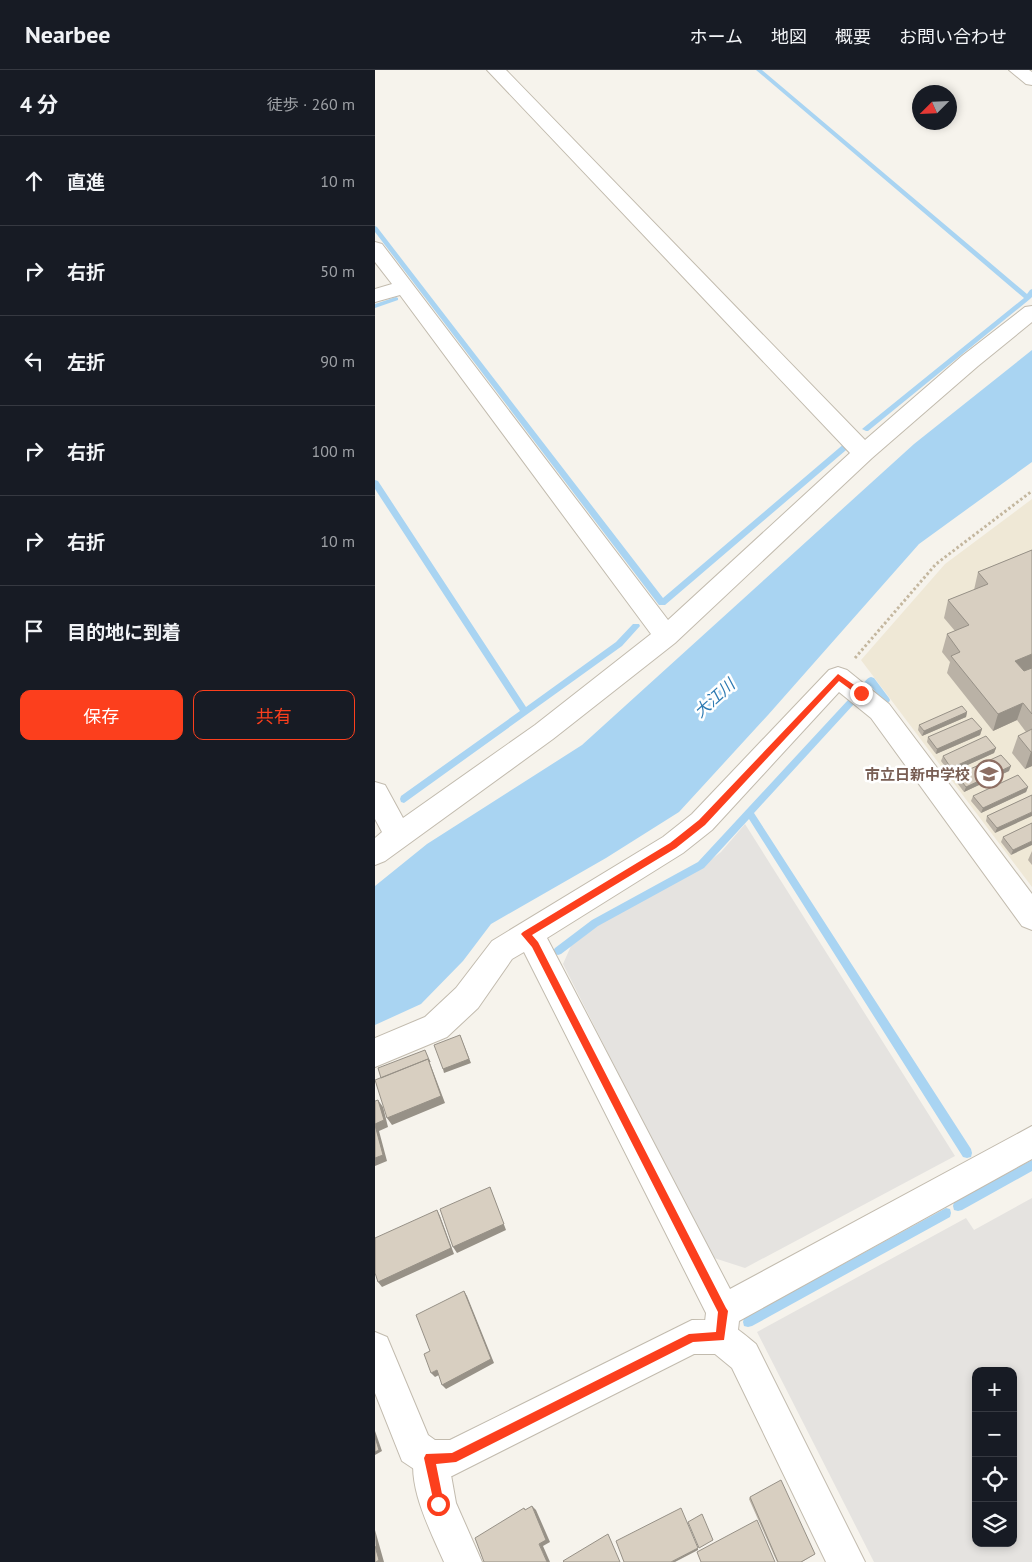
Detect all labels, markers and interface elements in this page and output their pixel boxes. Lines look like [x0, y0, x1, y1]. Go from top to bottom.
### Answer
text: Nearbee [25, 19, 110, 50]
text: ホーム [690, 25, 743, 48]
text: 地図 [771, 25, 807, 48]
text: 概要 [835, 25, 871, 48]
text: お問い合わせ [899, 25, 1007, 48]
north arrow [912, 85, 957, 130]
text: 4 分 [20, 91, 58, 118]
text: 徒歩 · 260 m [267, 94, 355, 114]
icon: ahead [20, 167, 48, 195]
text: 直進 [67, 170, 105, 194]
text: 10 m [320, 171, 355, 191]
icon: right [20, 257, 48, 285]
text: 右折 [67, 260, 105, 284]
text: 50 m [320, 261, 355, 281]
icon: left [20, 347, 48, 375]
text: 左折 [67, 350, 105, 374]
text: 90 m [320, 351, 355, 371]
icon: right [20, 437, 48, 465]
text: 右折 [67, 440, 105, 464]
text: 100 m [312, 441, 355, 461]
icon: right [20, 527, 48, 555]
text: 右折 [67, 530, 105, 554]
text: 10 m [320, 531, 355, 551]
icon: arrive [20, 617, 48, 645]
text: 目的地に到着 [67, 620, 181, 644]
water label: 大江川 [689, 673, 740, 721]
route end [850, 682, 873, 705]
button: 保存 [20, 690, 183, 740]
button: 共有 [193, 690, 355, 740]
school or university icon: 市立日新中学校 [974, 759, 1004, 789]
place label: 市立日新中学校 [865, 765, 970, 784]
map controls [972, 1367, 1017, 1547]
button: + [972, 1367, 1017, 1412]
button: − [972, 1412, 1017, 1457]
button: locate [972, 1457, 1017, 1502]
route start [427, 1493, 450, 1516]
button: layers [972, 1502, 1017, 1547]

